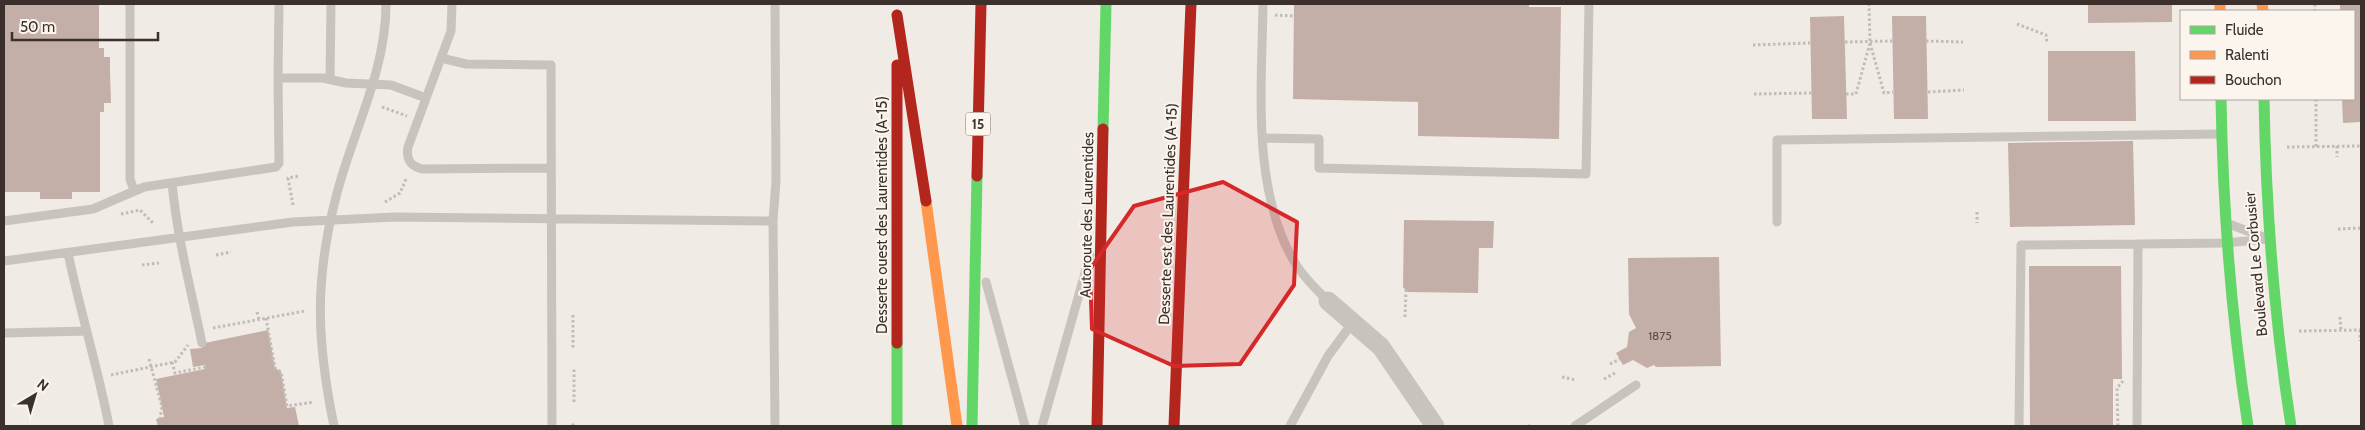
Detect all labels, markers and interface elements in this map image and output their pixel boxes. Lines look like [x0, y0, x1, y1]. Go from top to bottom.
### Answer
scale bar [12, 10, 159, 42]
legend [2180, 10, 2355, 100]
text: 50 m [20, 18, 55, 36]
text: Fluide [2225, 21, 2264, 39]
text: Ralenti [2225, 46, 2269, 64]
text: Bouchon [2225, 71, 2282, 89]
street label: Desserte ouest des Laurentides (A-15) [873, 96, 891, 334]
street label: Desserte est des Laurentides (A-15) [1155, 103, 1181, 325]
road number: 15 [966, 112, 990, 136]
street label: Autoroute des Laurentides [1077, 132, 1097, 298]
street label: Boulevard Le Corbusier [2241, 191, 2271, 337]
house number: 1875 [1648, 328, 1672, 343]
north arrow [10, 370, 60, 420]
text: N [34, 375, 52, 395]

